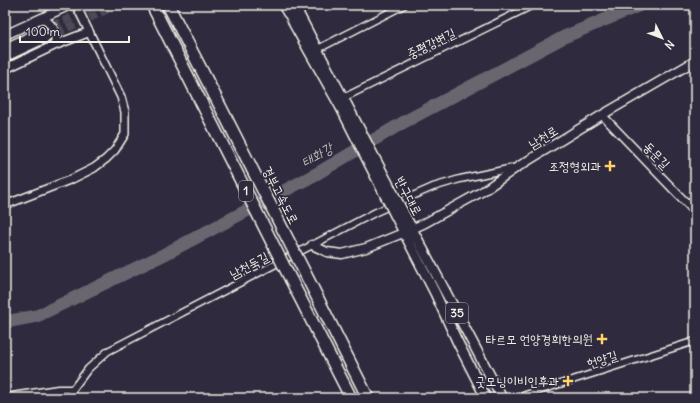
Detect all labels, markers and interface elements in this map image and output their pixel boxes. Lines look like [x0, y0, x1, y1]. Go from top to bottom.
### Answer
scale bar [20, 18, 129, 44]
north arrow [642, 18, 682, 58]
text: 100 m [26, 24, 60, 39]
street label: 중평강변길 [404, 24, 458, 63]
text: N [662, 37, 677, 52]
street label: 남천로 [525, 122, 561, 153]
water label: 태화강 [298, 138, 338, 171]
street label: 동문길 [640, 138, 674, 173]
place label: 조정형외과 [549, 158, 601, 175]
marker: 조정형외과 [604, 160, 616, 172]
street label: 경부고속도로 [259, 163, 302, 227]
street label: 반구대로 [391, 174, 426, 219]
road number: 1 [239, 181, 253, 201]
street label: 남천둑길 [227, 248, 272, 283]
road number: 35 [446, 303, 468, 323]
place label: 타르모 언양경희한의원 [485, 331, 593, 348]
marker: 타르모 언양경희한의원 [596, 333, 608, 345]
street label: 헌양길 [585, 347, 620, 372]
place label: 굿모닝이비인후과 [475, 373, 559, 390]
marker: 굿모닝이비인후과 [562, 375, 574, 387]

